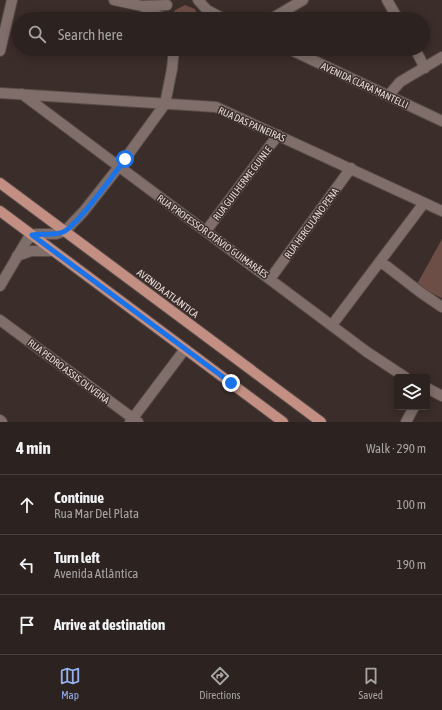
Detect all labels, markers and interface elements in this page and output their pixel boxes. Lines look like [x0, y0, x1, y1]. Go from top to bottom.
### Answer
search box [12, 12, 430, 56]
icon: search [26, 23, 48, 45]
text: Search here [58, 26, 123, 43]
street label: AVENIDA CLARA MANTELLI [319, 60, 410, 111]
street label: RUA DAS PAINEIRAS [217, 105, 287, 144]
street label: RUA GUILHERME GUINLE [211, 143, 274, 223]
route start [116, 150, 134, 168]
street label: RUA HERCULANO PENA [282, 186, 341, 261]
street label: RUA PROFESSOR OTÁVIO GUIMARÃES [155, 192, 270, 280]
street label: AVENIDA ATLÂNTICA [135, 267, 201, 320]
street label: RUA PEDRO ASSIS OLIVEIRA [26, 337, 112, 406]
route end [222, 374, 240, 392]
map controls [394, 374, 430, 410]
button: layers [394, 374, 430, 410]
text: 4 min [16, 438, 51, 458]
text: Walk · 290 m [366, 441, 426, 456]
text: Continue [54, 489, 104, 506]
icon: ahead [16, 494, 38, 516]
text: 100 m [397, 497, 426, 512]
text: Rua Mar Del Plata [54, 506, 139, 521]
text: Turn left [54, 549, 100, 566]
icon: left [16, 554, 38, 576]
text: 190 m [397, 557, 426, 572]
text: Avenida Atlântica [54, 566, 138, 581]
icon: arrive [16, 614, 38, 636]
text: Arrive at destination [54, 616, 165, 633]
tab: Map [59, 665, 81, 701]
tab: Directions [199, 665, 240, 701]
tab: Saved [359, 665, 383, 701]

